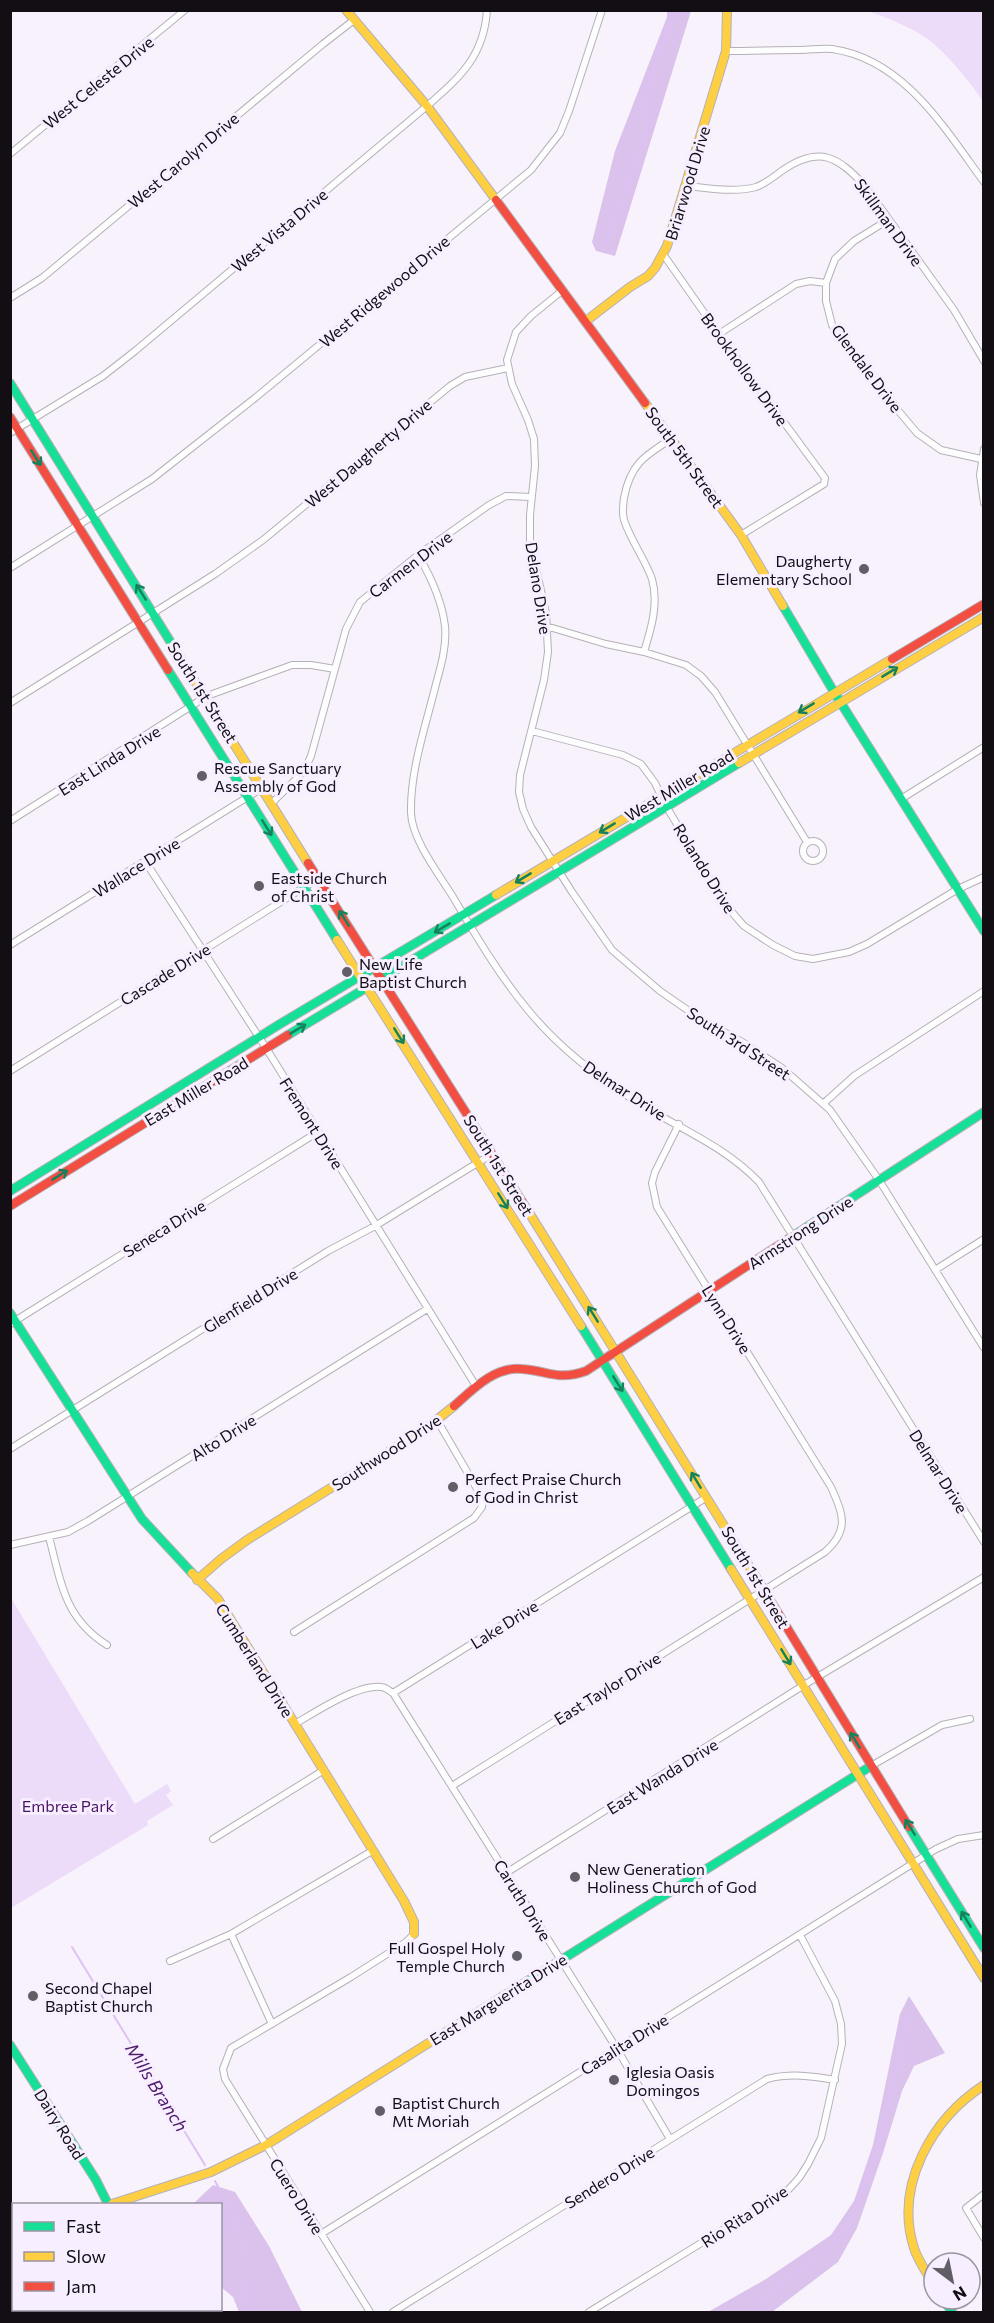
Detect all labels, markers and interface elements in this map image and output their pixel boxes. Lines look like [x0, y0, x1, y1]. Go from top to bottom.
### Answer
street label: West Celeste Drive [39, 32, 157, 132]
street label: West Carolyn Drive [124, 108, 242, 212]
street label: Briarwood Drive [661, 124, 713, 242]
street label: Skillman Drive [851, 175, 927, 269]
street label: West Vista Drive [227, 184, 331, 276]
street label: West Ridgewood Drive [315, 231, 453, 351]
street label: Brookhollow Drive [698, 309, 792, 429]
street label: Glendale Drive [828, 320, 906, 416]
street label: West Daugherty Drive [301, 395, 435, 511]
street label: South 5th Street [642, 403, 728, 511]
one-way arrow [31, 449, 43, 466]
street label: Carmen Drive [365, 527, 455, 601]
street label: Delano Drive [522, 541, 556, 635]
place label: Daugherty Elementary School [716, 551, 852, 588]
marker: Daugherty Elementary School [857, 562, 871, 576]
one-way arrow [135, 584, 147, 601]
street label: South 1st Street [164, 638, 242, 746]
one-way arrow [881, 665, 898, 677]
one-way arrow [798, 703, 815, 715]
street label: East Linda Drive [55, 721, 163, 799]
street label: West Miller Road [621, 745, 737, 825]
place label: Rescue Sanctuary Assembly of God [214, 758, 342, 795]
marker: Rescue Sanctuary Assembly of God [195, 769, 209, 783]
one-way arrow [261, 819, 273, 836]
street label: Rolando Drive [670, 820, 740, 916]
one-way arrow [599, 823, 616, 835]
street label: Wallace Drive [89, 833, 183, 901]
place label: Eastside Church of Christ [271, 868, 387, 905]
one-way arrow [515, 873, 532, 885]
marker: Eastside Church of Christ [252, 879, 266, 893]
one-way arrow [338, 910, 350, 927]
one-way arrow [434, 922, 451, 934]
street label: Cascade Drive [117, 939, 213, 1009]
place label: New Life Baptist Church [359, 954, 467, 991]
marker: New Life Baptist Church [340, 965, 354, 979]
street label: South 3rd Street [684, 1003, 795, 1084]
one-way arrow [289, 1022, 306, 1034]
one-way arrow [393, 1027, 405, 1044]
street label: East Miller Road [141, 1053, 251, 1129]
street label: Delmar Drive [580, 1056, 670, 1124]
street label: Fremont Drive [276, 1074, 348, 1172]
street label: South 1st Street [460, 1111, 538, 1219]
one-way arrow [51, 1168, 68, 1180]
street label: Armstrong Drive [744, 1191, 856, 1273]
one-way arrow [497, 1192, 509, 1209]
street label: Seneca Drive [119, 1195, 209, 1261]
street label: Glenfield Drive [199, 1264, 301, 1336]
street label: Lynn Drive [699, 1281, 755, 1357]
one-way arrow [587, 1306, 600, 1323]
one-way arrow [612, 1375, 624, 1392]
street label: Alto Drive [187, 1410, 259, 1464]
street label: Southwood Drive [328, 1410, 444, 1494]
street label: Delmar Drive [906, 1426, 972, 1516]
place label: Perfect Praise Church of God in Christ [465, 1469, 621, 1506]
one-way arrow [690, 1472, 702, 1489]
marker: Perfect Praise Church of God in Christ [446, 1480, 460, 1494]
street label: South 1st Street [718, 1523, 794, 1632]
street label: Lake Drive [467, 1596, 541, 1652]
street label: Cumberland Drive [212, 1600, 298, 1720]
street label: East Taylor Drive [550, 1648, 664, 1728]
one-way arrow [781, 1648, 793, 1665]
one-way arrow [848, 1732, 860, 1749]
street label: East Wanda Drive [603, 1734, 721, 1818]
park label: Embree Park [22, 1796, 115, 1815]
one-way arrow [903, 1819, 915, 1836]
street label: Caruth Drive [491, 1856, 555, 1944]
place label: New Generation Holiness Church of God [587, 1859, 757, 1896]
marker: New Generation Holiness Church of God [568, 1870, 582, 1884]
one-way arrow [959, 1911, 971, 1928]
place label: Full Gospel Holy Temple Church [389, 1938, 505, 1975]
street label: East Marguerita Drive [426, 1949, 570, 2049]
marker: Full Gospel Holy Temple Church [510, 1949, 524, 1963]
place label: Second Chapel Baptist Church [45, 1978, 153, 2015]
marker: Second Chapel Baptist Church [26, 1989, 40, 2003]
street label: Casalita Drive [577, 2010, 671, 2078]
water label: Mills Branch [121, 2039, 193, 2135]
place label: Iglesia Oasis Domingos [626, 2062, 715, 2099]
marker: Iglesia Oasis Domingos [607, 2073, 621, 2087]
street label: Dairy Road [31, 2085, 89, 2163]
place label: Baptist Church Mt Moriah [392, 2093, 500, 2130]
marker: Baptist Church Mt Moriah [373, 2104, 387, 2118]
street label: Sendero Drive [561, 2142, 657, 2212]
street label: Cuero Drive [266, 2155, 328, 2237]
street label: Rio Rita Drive [697, 2181, 791, 2251]
legend [12, 2203, 222, 2311]
text: Fast [66, 2215, 101, 2237]
text: Slow [66, 2245, 106, 2267]
north arrow [922, 2251, 982, 2311]
text: Jam [66, 2275, 96, 2297]
text: N [950, 2283, 970, 2305]

